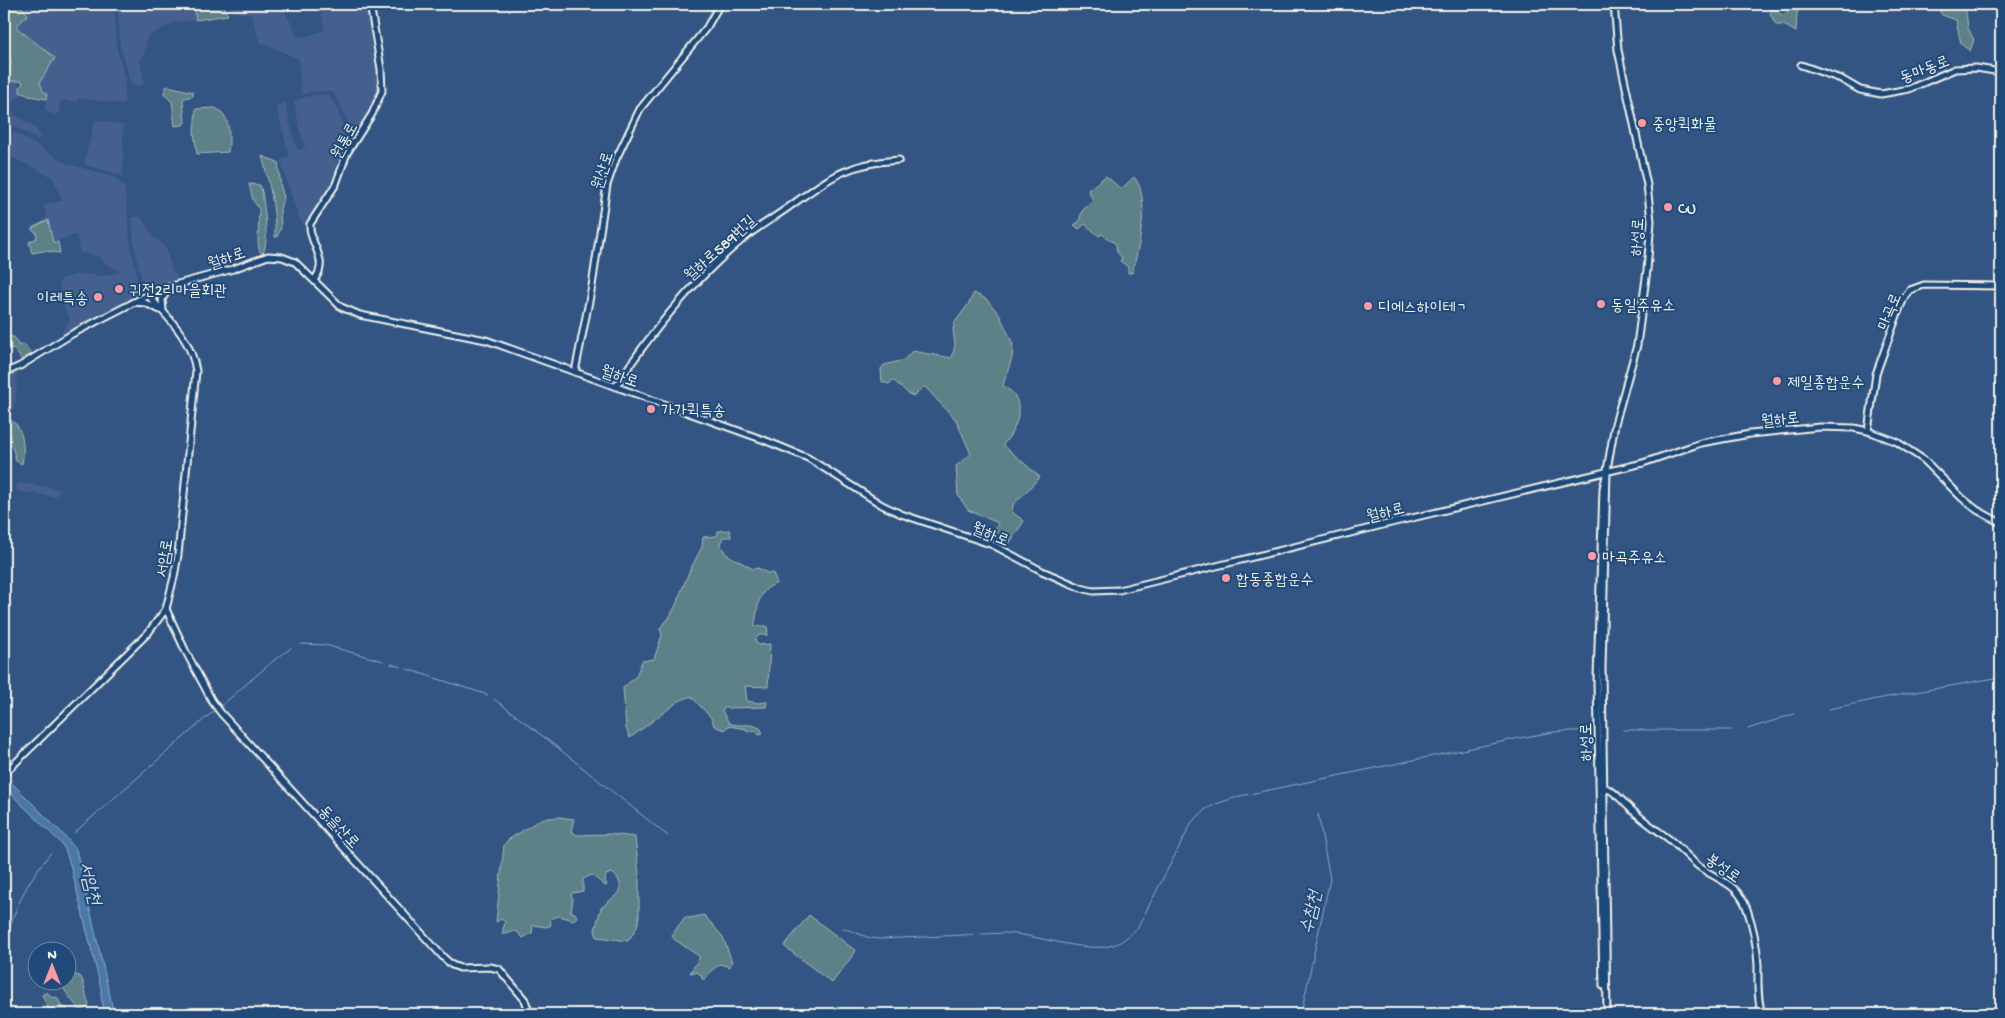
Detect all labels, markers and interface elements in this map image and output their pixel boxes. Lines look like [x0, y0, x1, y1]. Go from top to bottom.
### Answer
street label: 동마동로 [1898, 53, 1953, 89]
marker: 중앙퀵화물 [1636, 117, 1648, 129]
place label: 중앙퀵화물 [1652, 117, 1717, 136]
street label: 원통로 [328, 120, 364, 163]
street label: 원산로 [589, 150, 619, 192]
marker: CU [1662, 201, 1674, 213]
place label: CU [1678, 201, 1696, 220]
street label: 월하로589번길 [681, 212, 761, 287]
street label: 하성로 [1629, 217, 1650, 257]
street label: 월하로 [205, 244, 248, 276]
marker: 귀전2리마을회관 [113, 283, 125, 295]
place label: 귀전2리마을회관 [129, 283, 227, 302]
place label: 이레특송 [37, 290, 88, 310]
marker: 이레특송 [92, 291, 104, 303]
street label: 마곡로 [1875, 291, 1908, 334]
marker: 동일주유소 [1595, 298, 1607, 310]
place label: 동일주유소 [1611, 298, 1675, 317]
marker: 디에스하이테ㄱ [1362, 300, 1374, 312]
place label: 디에스하이테ㄱ [1378, 300, 1468, 319]
street label: 월하로 [598, 362, 641, 394]
marker: 제일종합운수 [1771, 375, 1783, 387]
place label: 제일종합운수 [1787, 375, 1864, 394]
place label: 가가퀵특송 [661, 402, 725, 422]
marker: 가가퀵특송 [645, 403, 657, 415]
street label: 월하로 [1760, 409, 1801, 433]
street label: 월하로 [1365, 500, 1407, 528]
street label: 월하로 [968, 519, 1012, 552]
street label: 서암로 [154, 538, 179, 579]
marker: 마곡주유소 [1586, 550, 1598, 562]
place label: 마곡주유소 [1602, 550, 1666, 569]
marker: 합동종합운수 [1220, 572, 1232, 584]
place label: 합동종합운수 [1236, 572, 1313, 591]
street label: 하성로 [1579, 722, 1598, 761]
street label: 동을산로 [313, 803, 362, 854]
street label: 봉성로 [1701, 851, 1743, 889]
water label: 서암천 [73, 860, 104, 909]
water label: 수참천 [1298, 888, 1328, 936]
north arrow [28, 940, 78, 990]
text: N [47, 947, 57, 964]

